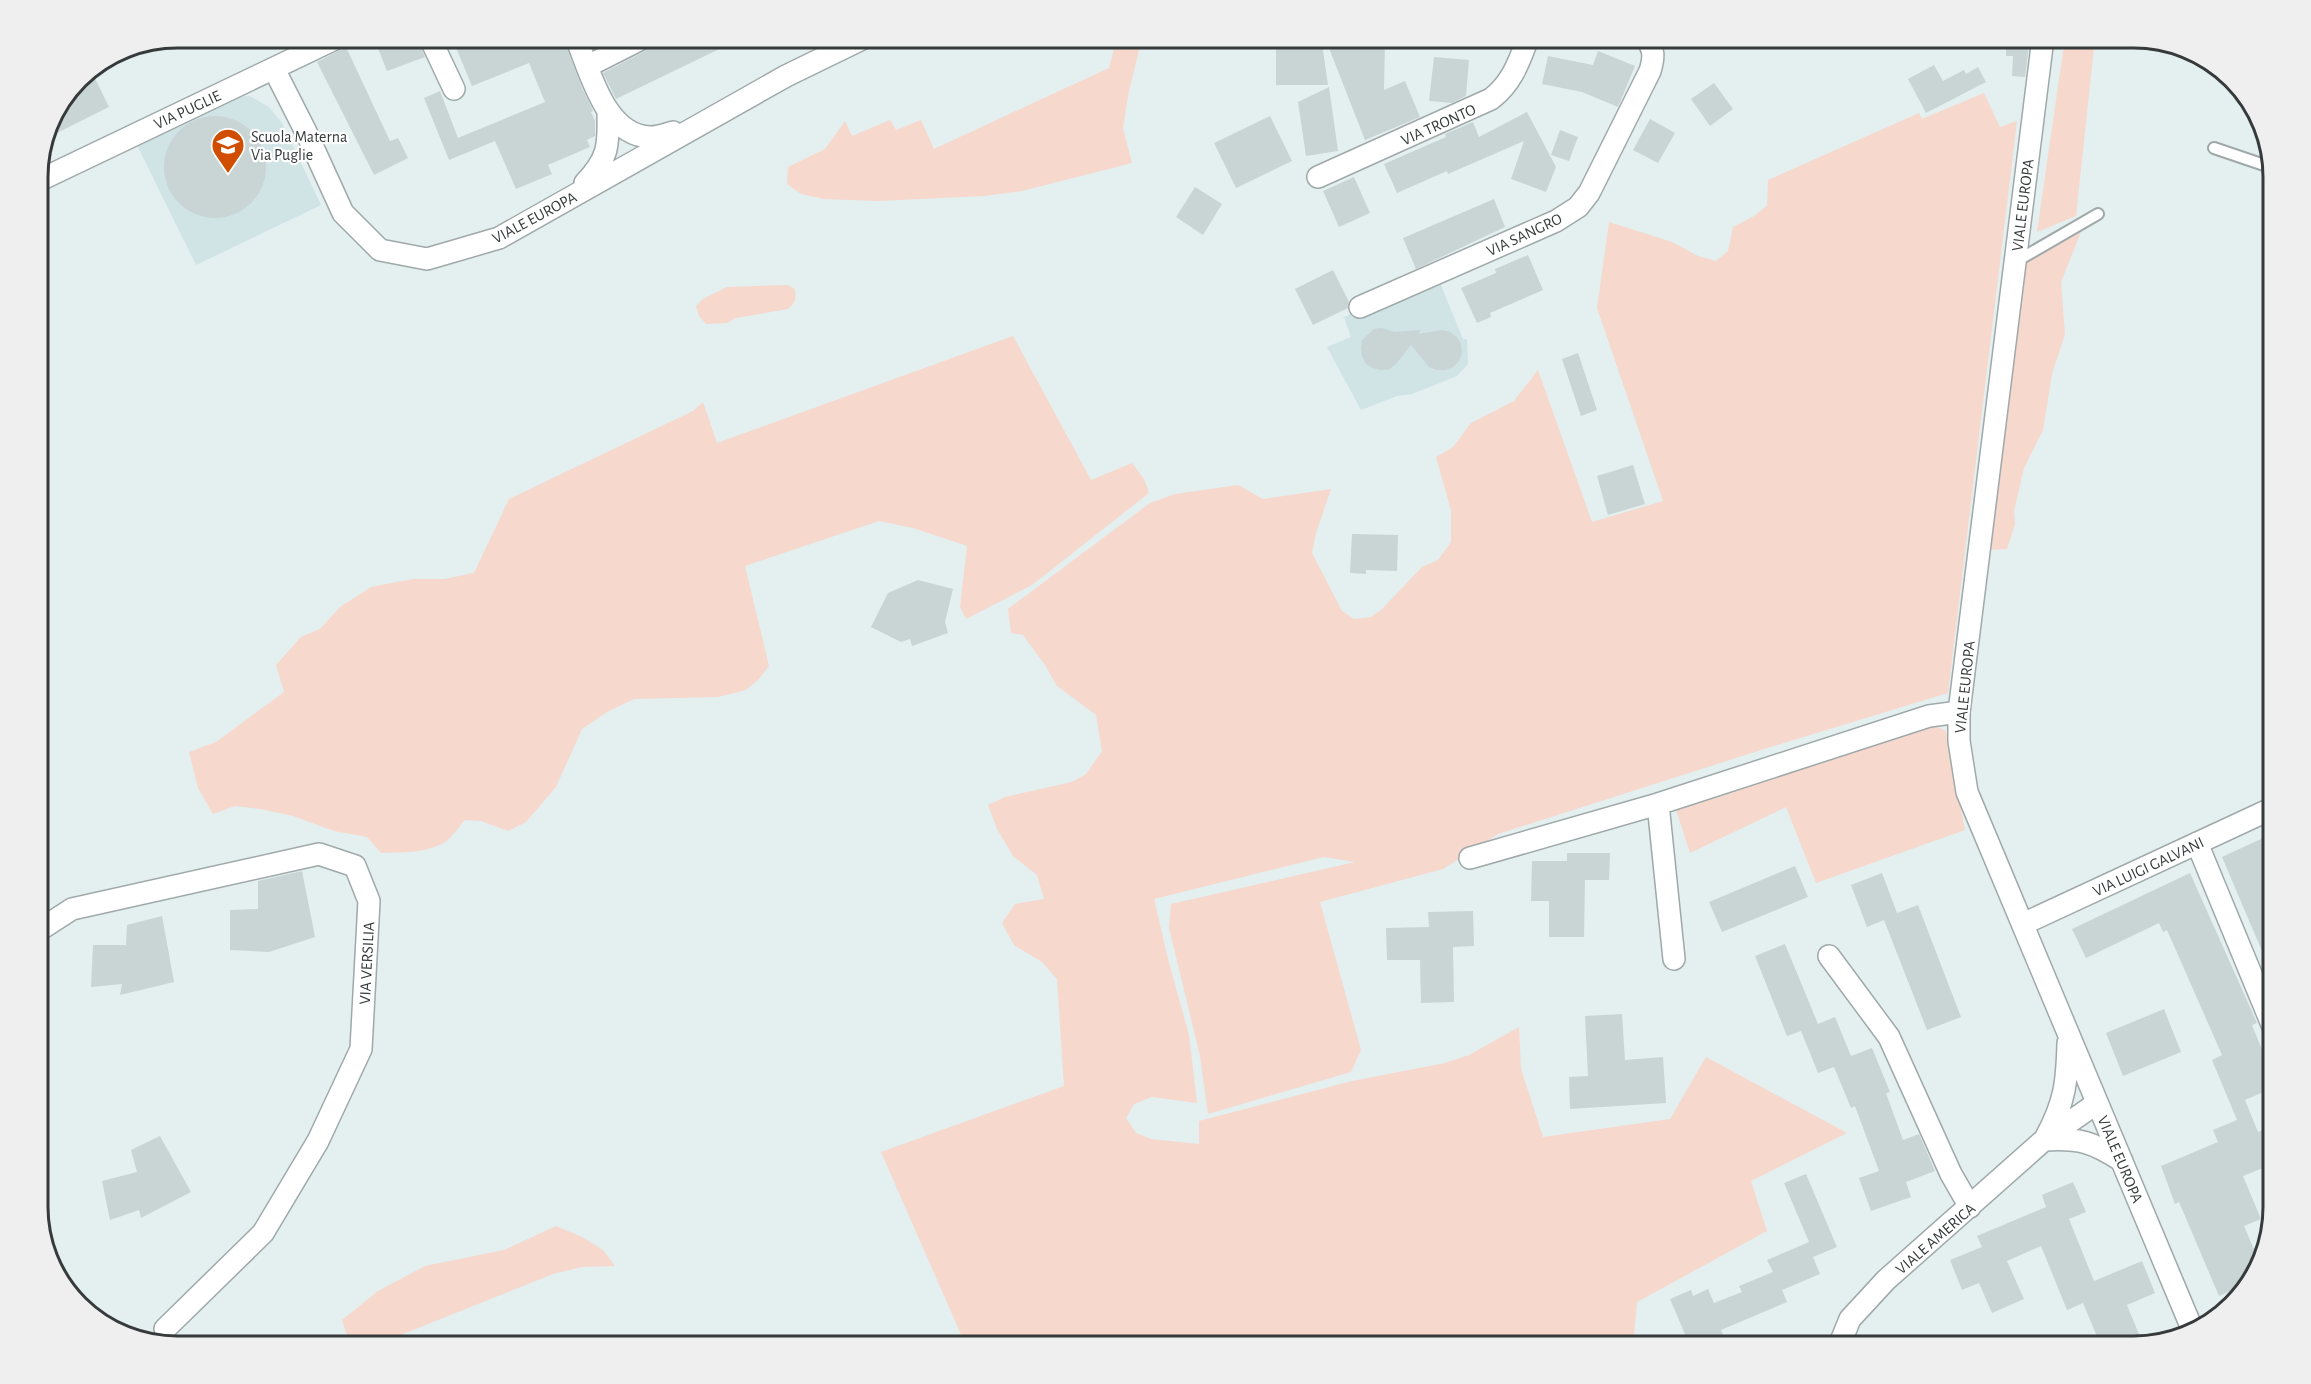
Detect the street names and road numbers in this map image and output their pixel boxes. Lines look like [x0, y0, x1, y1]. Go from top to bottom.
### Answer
street label: VIA PUGLIE [152, 87, 224, 132]
street label: VIA TRONTO [1399, 101, 1478, 148]
street label: VIALE EUROPA [2009, 158, 2037, 252]
street label: VIALE EUROPA [490, 189, 579, 247]
street label: VIA SANGRO [1484, 211, 1565, 259]
street label: VIALE EUROPA [1952, 640, 1978, 734]
street label: VIA LUIGI GALVANI [2091, 834, 2206, 900]
street label: VIA VERSILIA [357, 921, 377, 1005]
street label: VIALE EUROPA [2095, 1113, 2146, 1205]
street label: VIALE AMERICA [1893, 1200, 1978, 1277]

